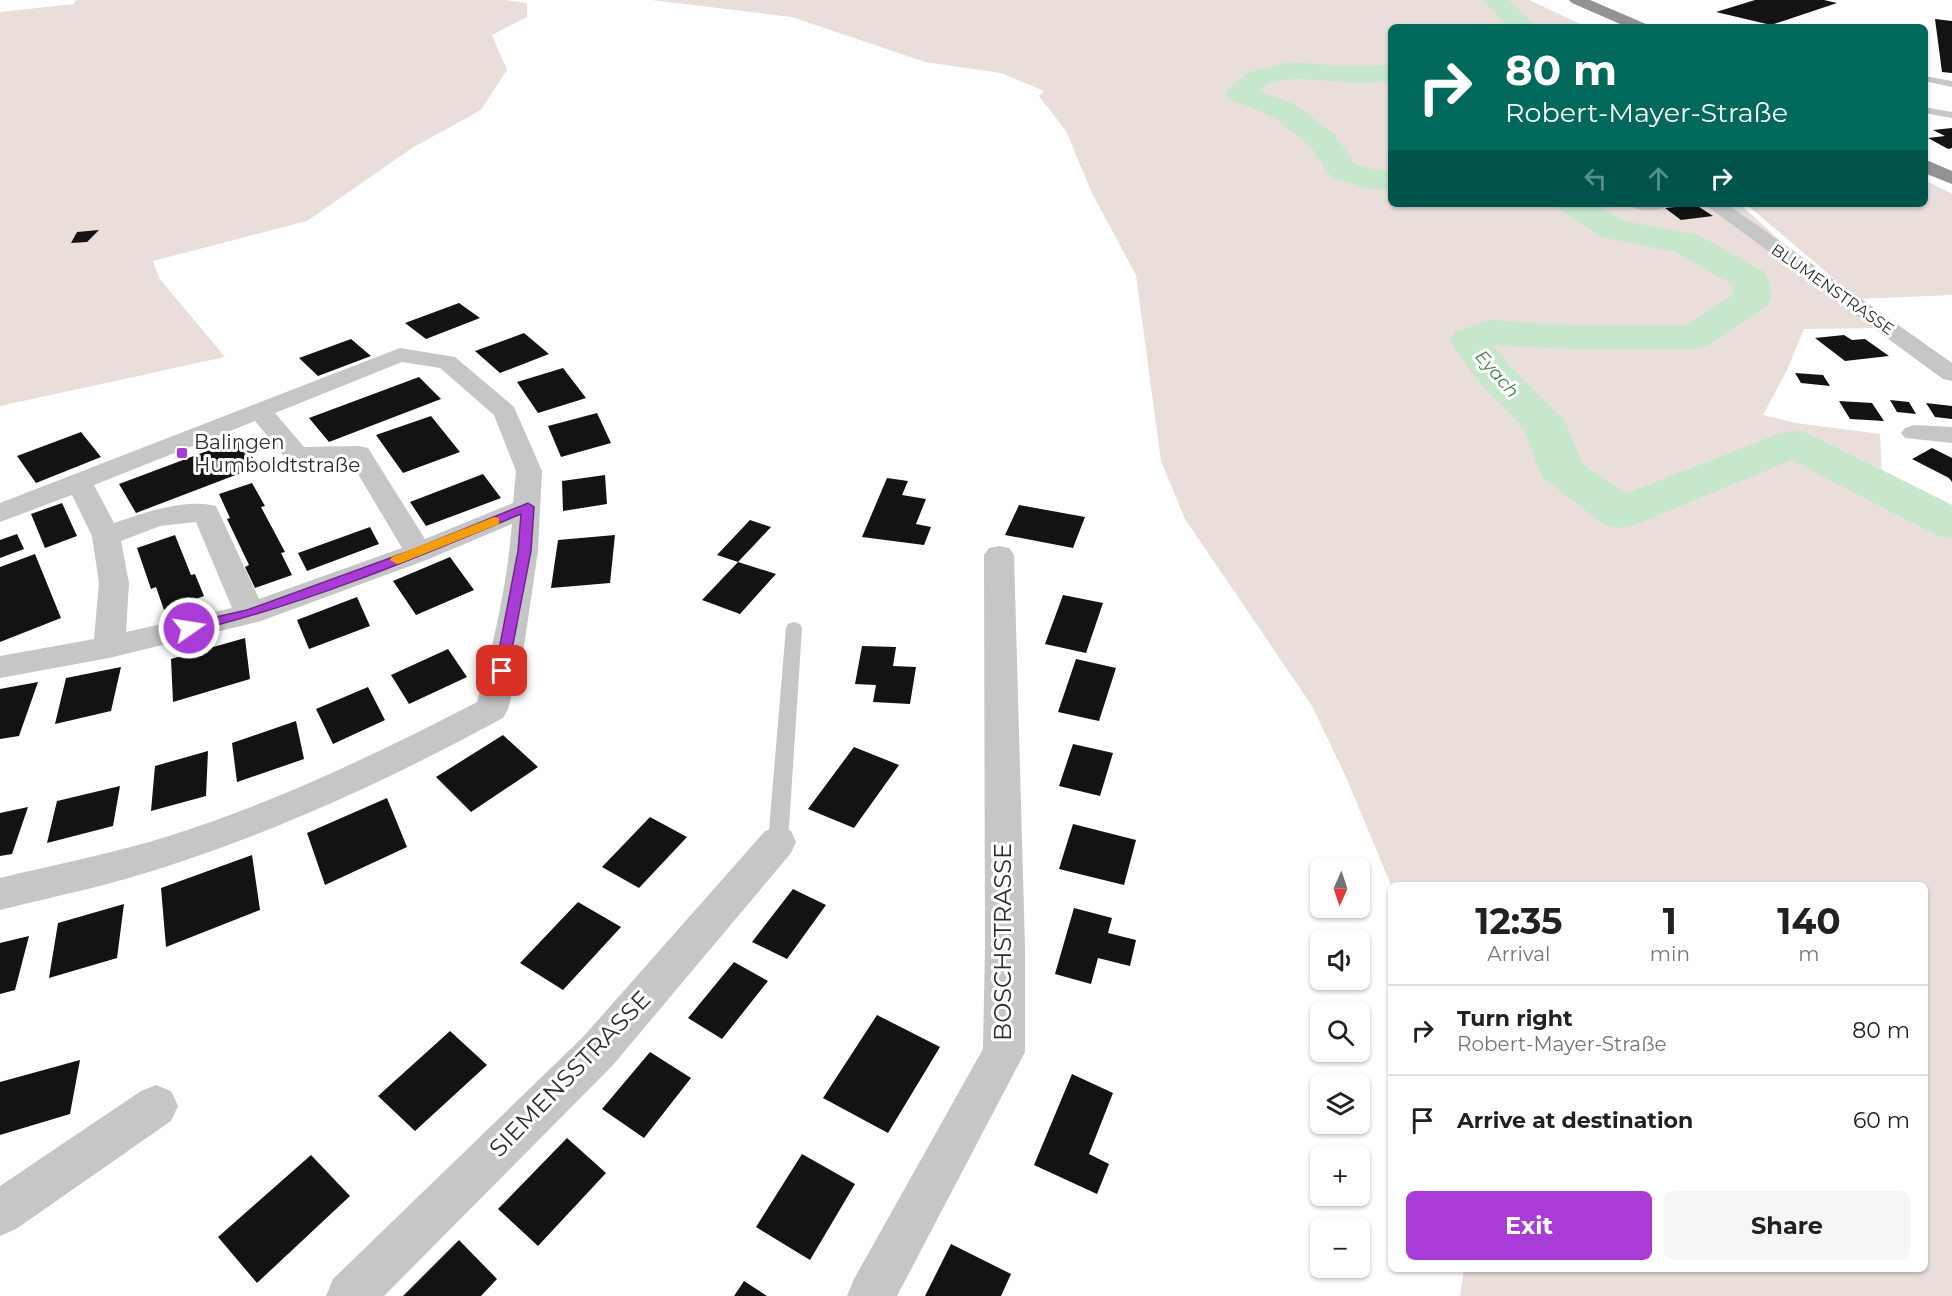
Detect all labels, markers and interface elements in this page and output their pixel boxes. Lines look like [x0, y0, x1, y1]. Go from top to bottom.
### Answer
text: 80 m [1505, 44, 1617, 96]
icon: right [1406, 48, 1484, 126]
text: Robert-Mayer-Straße [1505, 96, 1788, 129]
icon: left [1579, 162, 1612, 195]
icon: ahead [1642, 162, 1675, 195]
icon: right [1705, 162, 1738, 195]
street label: BLUMENSTRASSE [1768, 240, 1898, 339]
water label: Eyach [1470, 346, 1524, 402]
place label: Balingen Humboldtstraße [194, 430, 360, 477]
marker: Balingen Humboldtstraße [175, 446, 189, 460]
position arrow [157, 596, 221, 660]
pin [476, 645, 527, 696]
icon: arrive [485, 654, 518, 687]
street label: BOSCHSTRASSE [988, 843, 1017, 1041]
north arrow [1310, 858, 1370, 918]
map controls [1310, 858, 1370, 1278]
text: 12:35 [1475, 899, 1562, 943]
text: 1 [1663, 899, 1677, 943]
text: 140 [1777, 899, 1841, 943]
button: sound [1310, 930, 1370, 990]
text: Arrival [1487, 942, 1550, 966]
text: min [1650, 942, 1690, 966]
text: m [1798, 942, 1820, 966]
street label: SIEMENSSTRASSE [483, 985, 656, 1163]
button: search [1310, 1002, 1370, 1062]
text: Turn right [1457, 1005, 1572, 1032]
icon: right [1406, 1014, 1439, 1047]
text: 80 m [1852, 1017, 1910, 1044]
text: Robert-Mayer-Straße [1457, 1032, 1667, 1056]
button: layers [1310, 1074, 1370, 1134]
icon: arrive [1406, 1104, 1439, 1137]
text: Arrive at destination [1457, 1107, 1693, 1134]
text: 60 m [1853, 1107, 1910, 1134]
button: + [1310, 1146, 1370, 1206]
button: Exit [1406, 1191, 1652, 1260]
button: Share [1664, 1191, 1910, 1260]
button: − [1310, 1218, 1370, 1278]

